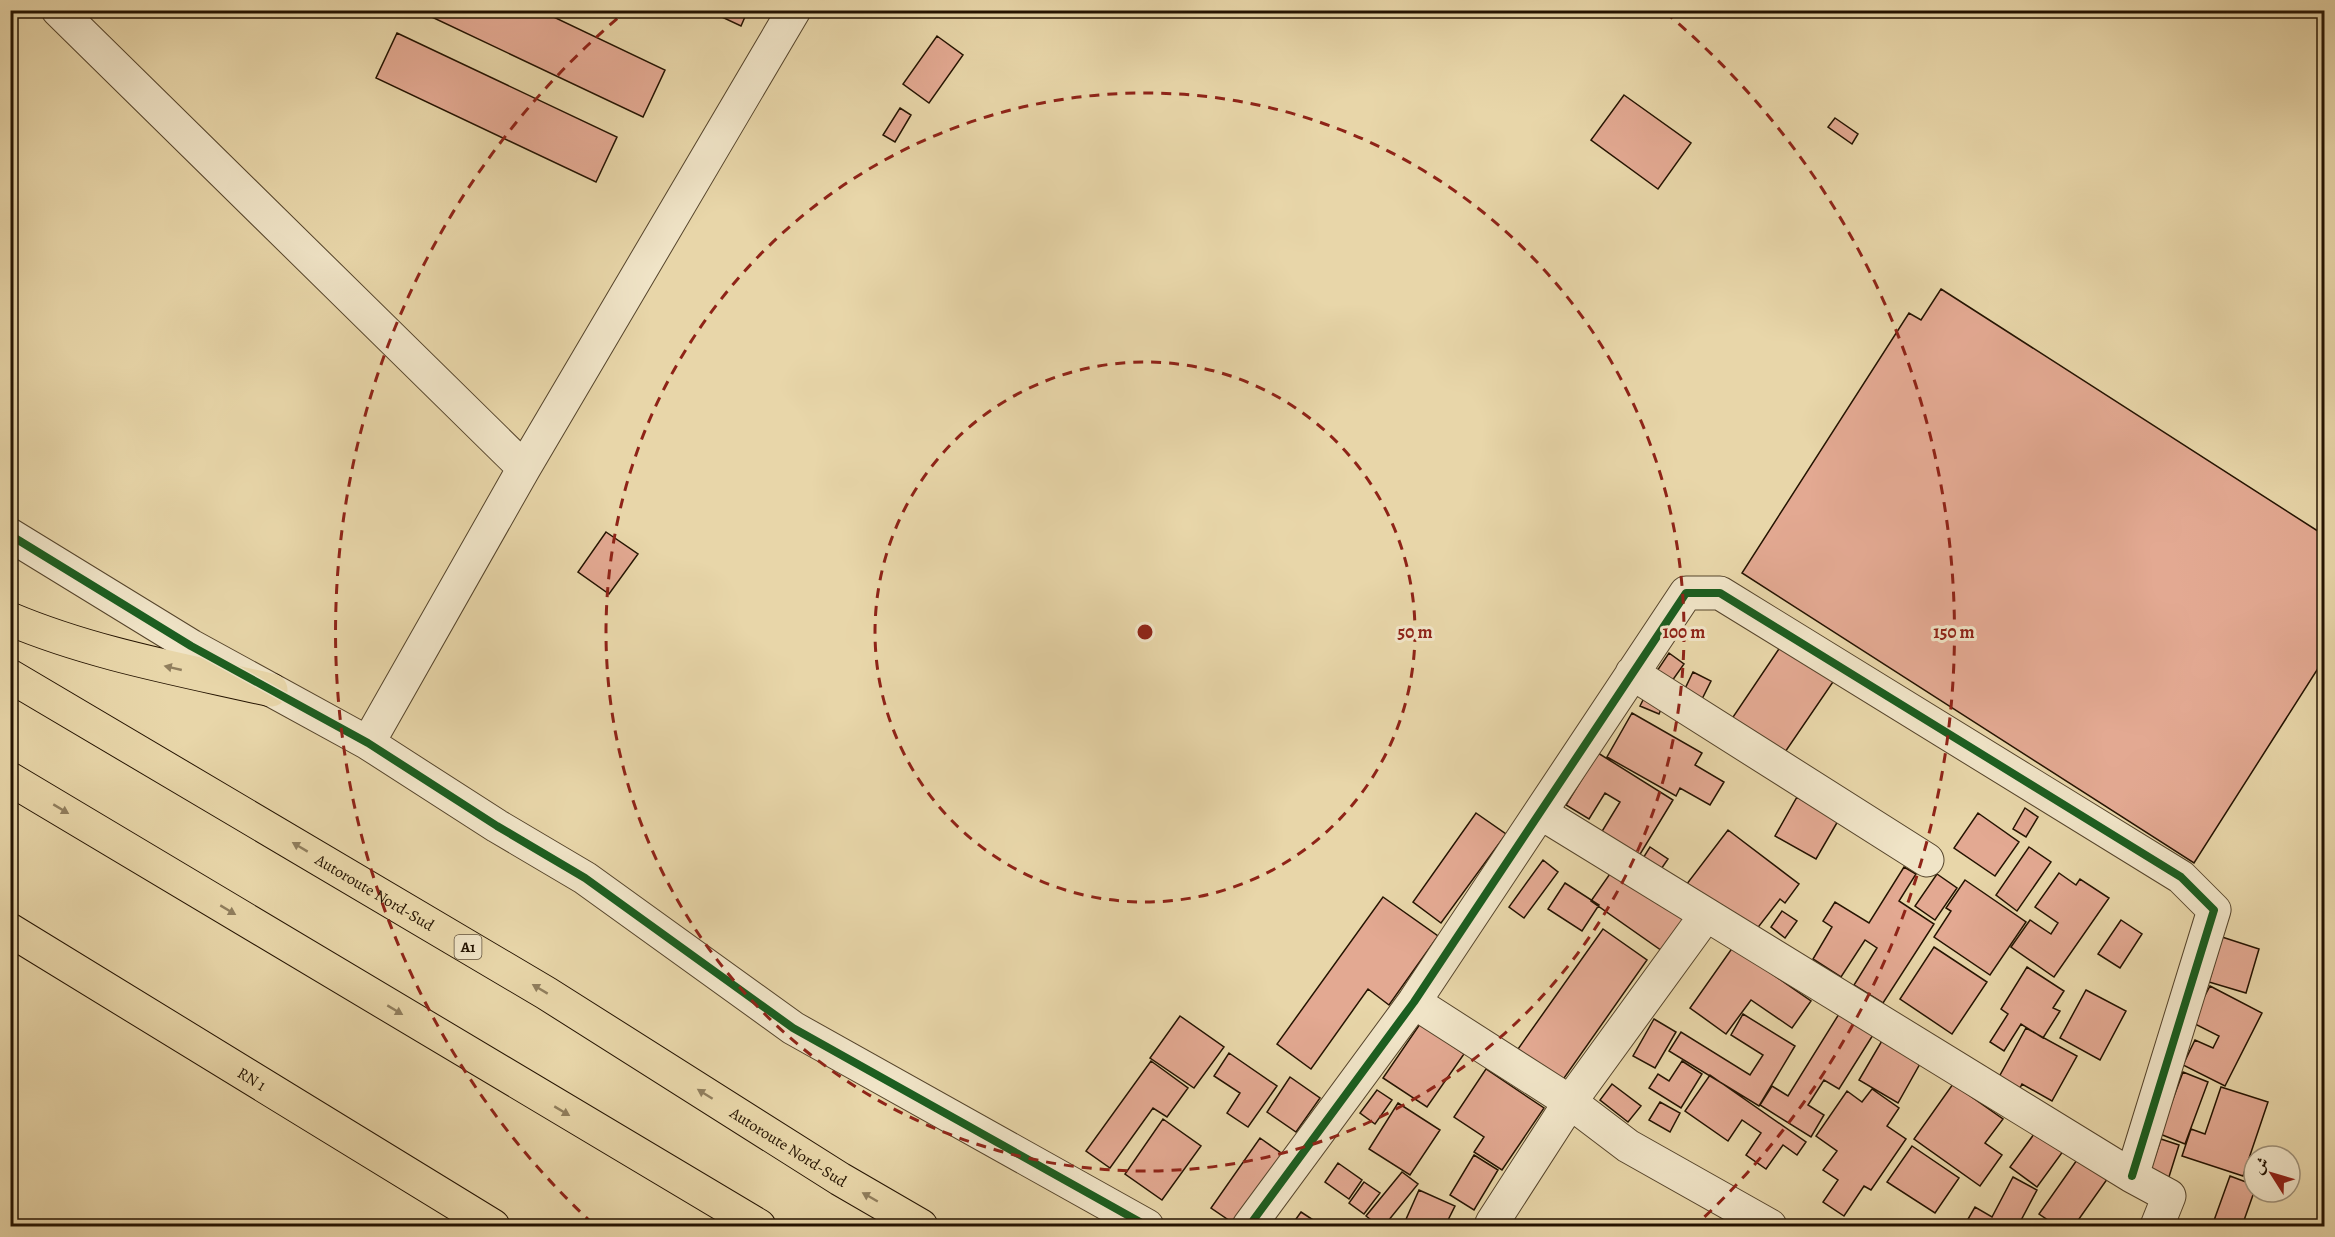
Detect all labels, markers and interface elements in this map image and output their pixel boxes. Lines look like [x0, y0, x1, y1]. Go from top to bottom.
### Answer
text: 50 m [1398, 620, 1432, 644]
text: 100 m [1663, 620, 1705, 644]
text: 150 m [1933, 620, 1975, 644]
centre of rings [1135, 622, 1155, 642]
one-way arrow [163, 662, 182, 672]
one-way arrow [53, 804, 69, 815]
one-way arrow [292, 841, 308, 852]
street label: Autoroute Nord-Sud [310, 848, 438, 937]
one-way arrow [220, 904, 236, 915]
road number: A1 [454, 935, 482, 959]
one-way arrow [532, 984, 548, 995]
one-way arrow [387, 1005, 403, 1016]
street label: RN 1 [233, 1062, 271, 1097]
one-way arrow [697, 1088, 713, 1099]
street label: Autoroute Nord-Sud [725, 1102, 851, 1193]
one-way arrow [554, 1105, 570, 1116]
north arrow [2242, 1144, 2302, 1204]
text: ش [2247, 1153, 2274, 1179]
one-way arrow [861, 1192, 878, 1202]

